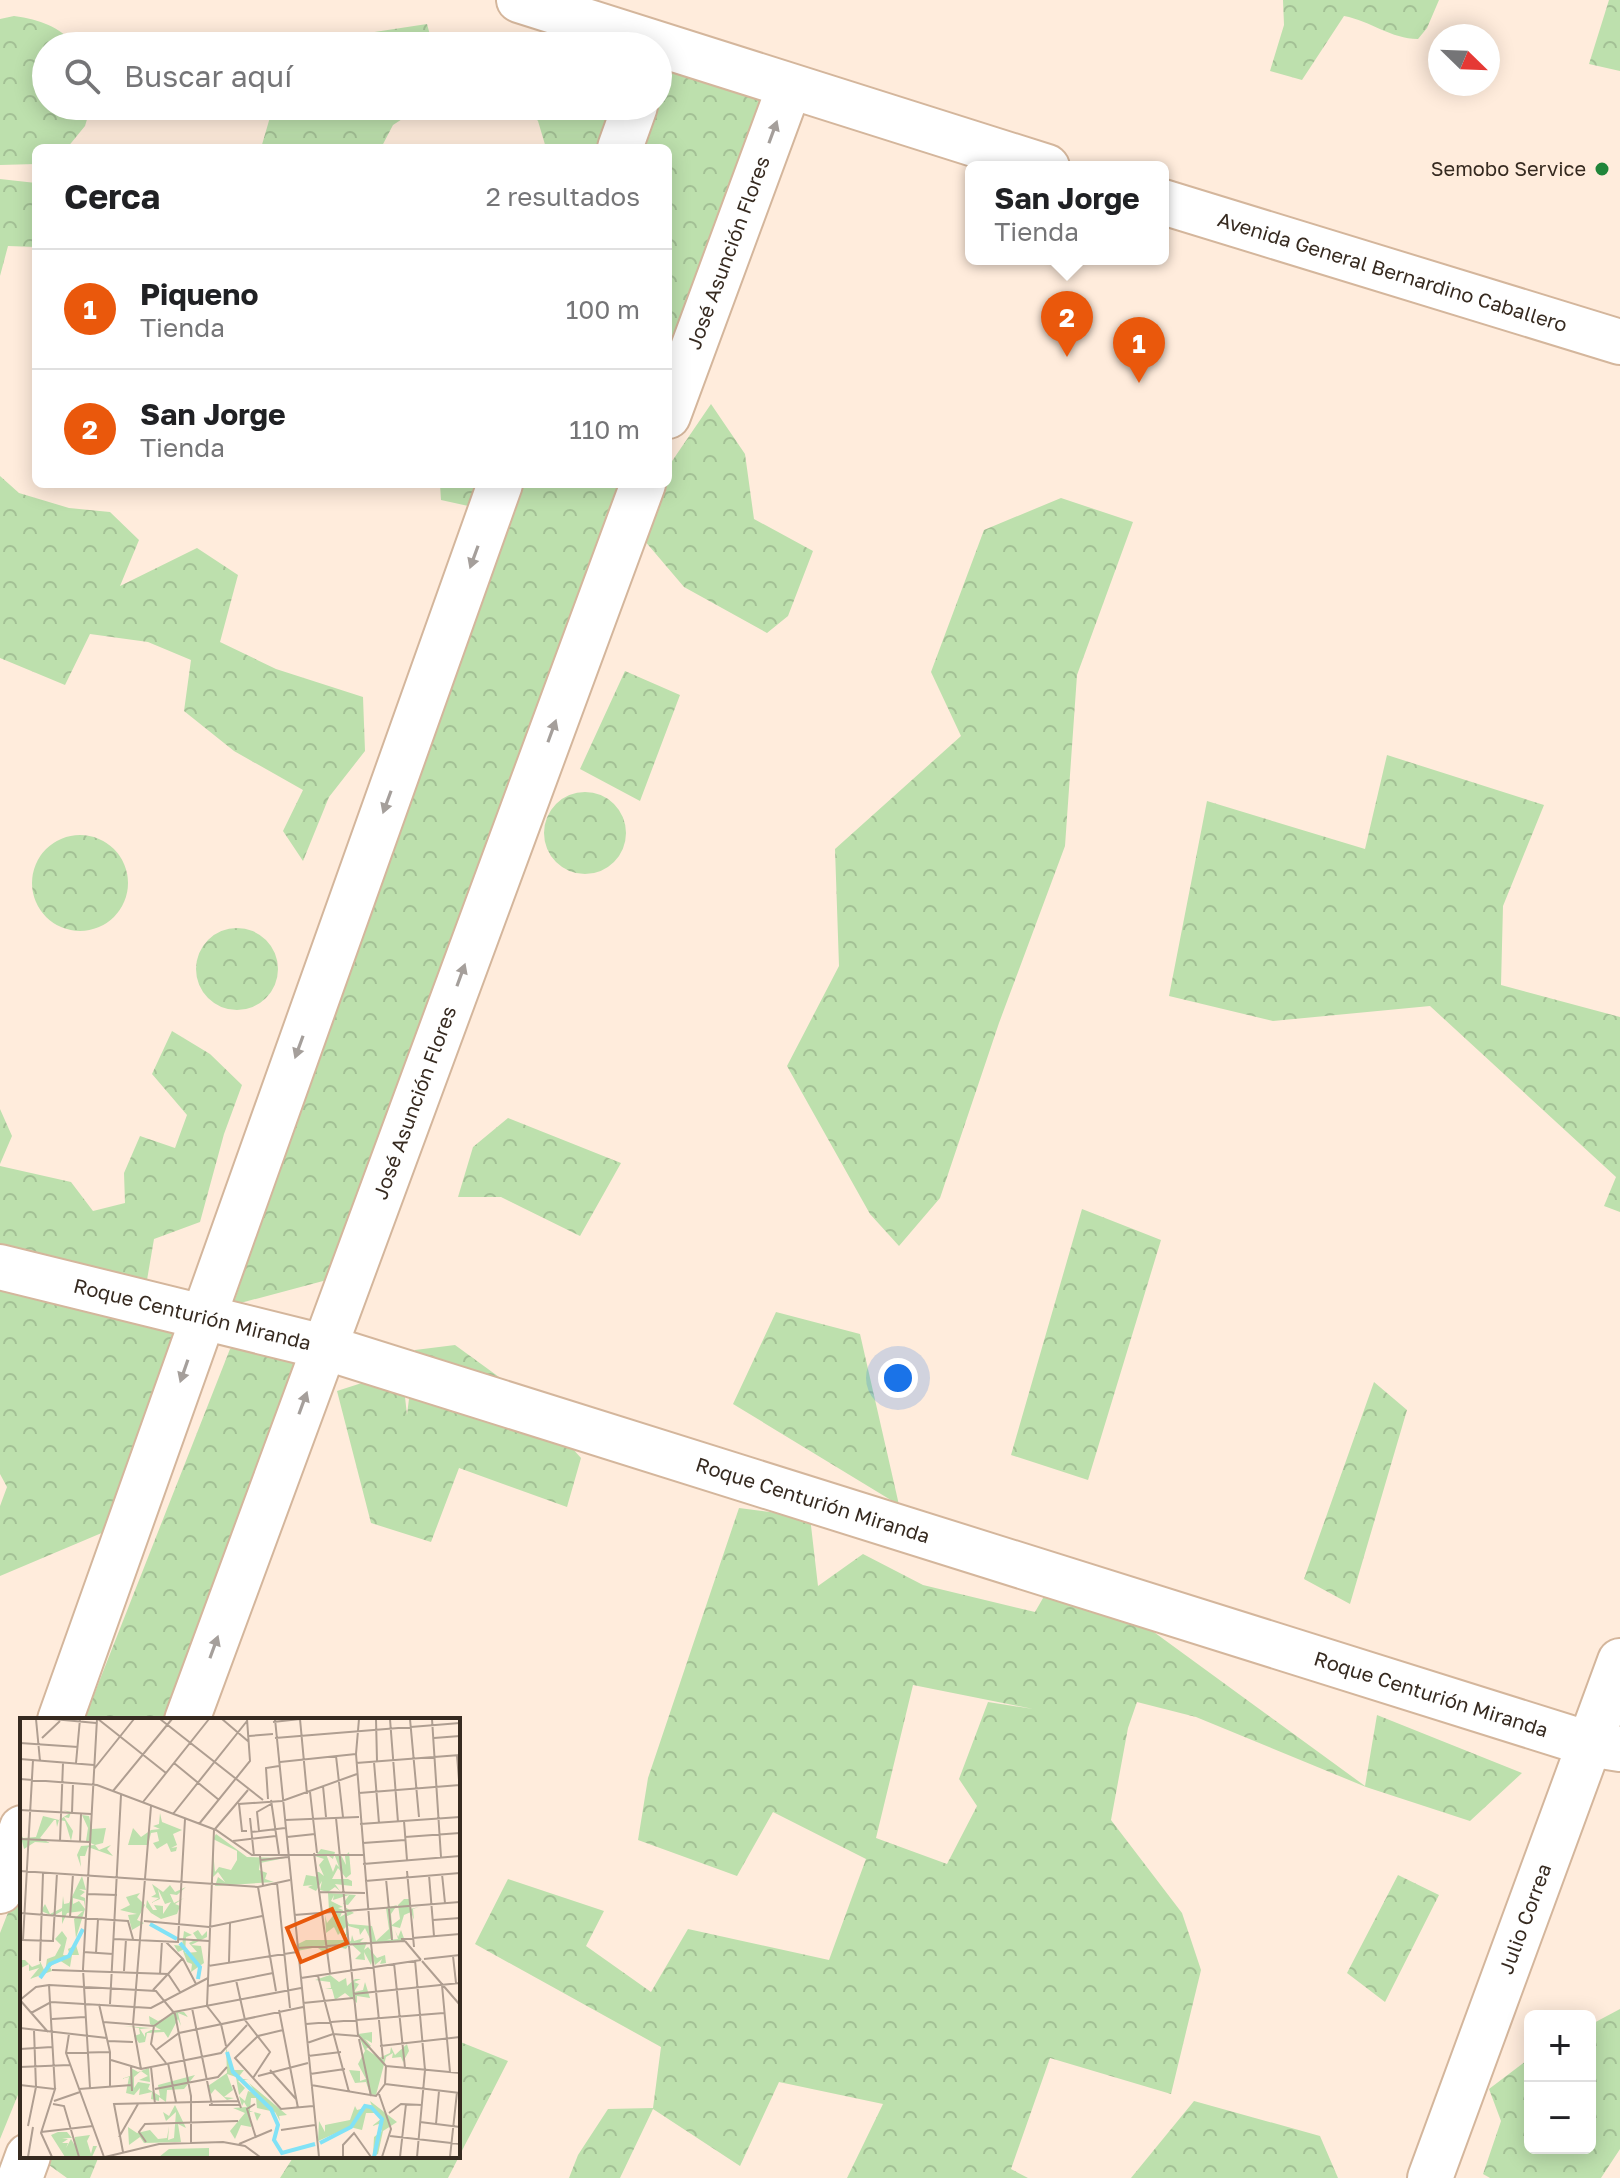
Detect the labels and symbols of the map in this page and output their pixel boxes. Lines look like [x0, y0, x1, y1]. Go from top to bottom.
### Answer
north arrow [1428, 24, 1500, 96]
one-way arrow [767, 120, 779, 144]
street label: José Asunción Flores [681, 152, 774, 352]
place label: Semobo Service [1431, 156, 1586, 180]
marker: Semobo Service [1593, 160, 1611, 178]
street label: Avenida General Bernardino Caballero [1215, 207, 1570, 336]
pin: 2 [1041, 291, 1093, 357]
pin: 1 [1113, 317, 1165, 383]
one-way arrow [467, 546, 480, 570]
one-way arrow [546, 719, 558, 743]
one-way arrow [380, 790, 392, 814]
one-way arrow [456, 963, 468, 987]
street label: José Asunción Flores [367, 1002, 460, 1202]
one-way arrow [292, 1035, 305, 1059]
street label: Roque Centurión Miranda [71, 1273, 314, 1354]
your location [878, 1358, 918, 1398]
one-way arrow [177, 1359, 189, 1383]
one-way arrow [298, 1390, 310, 1414]
street label: Roque Centurión Miranda [693, 1451, 933, 1547]
one-way arrow [208, 1635, 221, 1659]
street label: Roque Centurión Miranda [1311, 1646, 1551, 1741]
inset map [20, 1718, 460, 2158]
street label: Julio Correa [1493, 1860, 1556, 1977]

